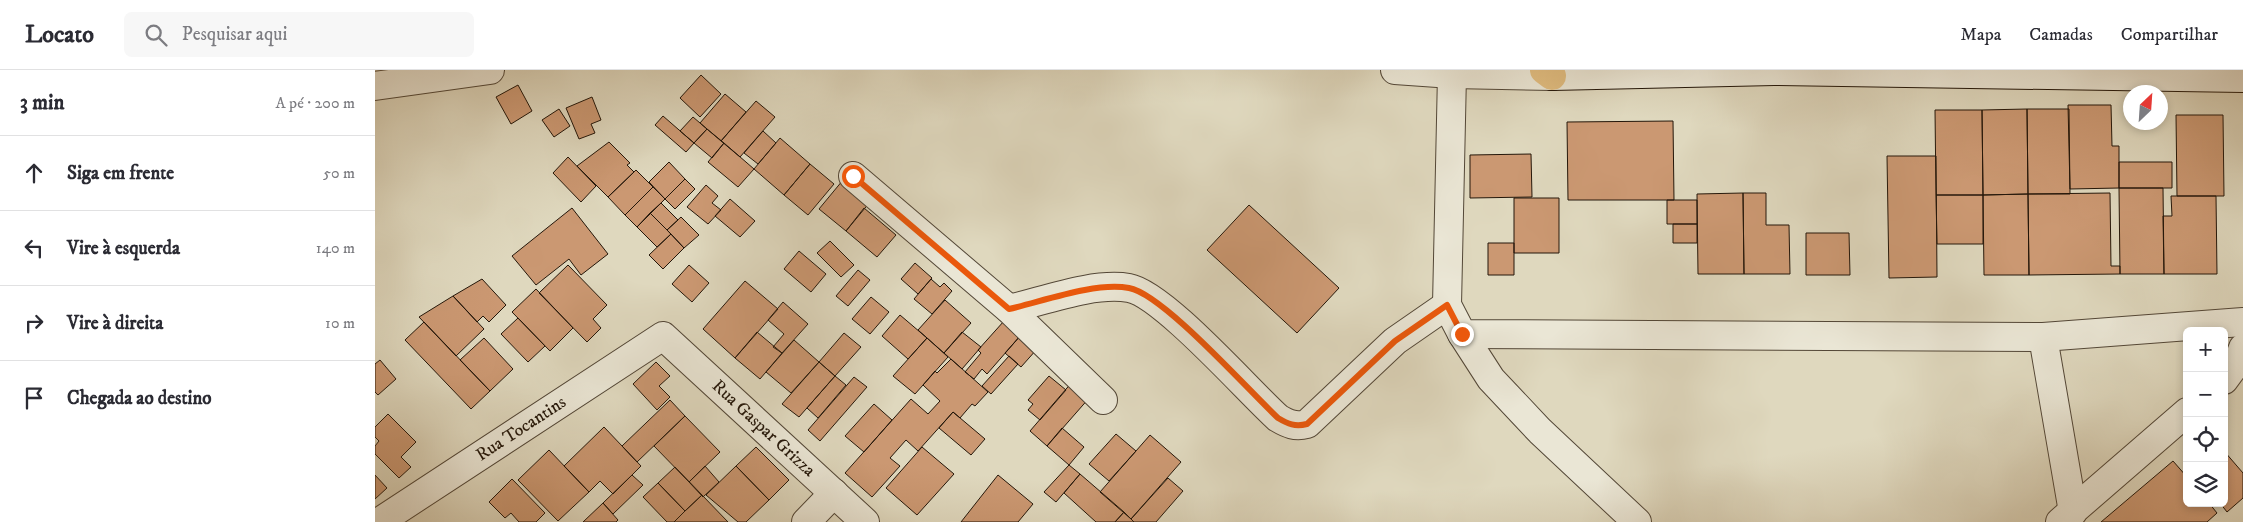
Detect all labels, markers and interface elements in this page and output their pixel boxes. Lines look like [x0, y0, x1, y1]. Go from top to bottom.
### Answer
search box [124, 12, 474, 57]
text: Locato [25, 20, 94, 50]
icon: search [142, 21, 170, 49]
text: Pesquisar aqui [182, 23, 287, 46]
text: Mapa [1961, 24, 2001, 46]
text: Camadas [2029, 24, 2093, 46]
text: Compartilhar [2121, 24, 2218, 46]
north arrow [2123, 85, 2168, 130]
text: 3 min [20, 90, 65, 116]
text: A pé · 200 m [275, 93, 355, 113]
icon: ahead [20, 159, 48, 187]
text: Siga em frente [67, 162, 174, 185]
text: 50 m [323, 163, 355, 183]
route start [842, 165, 865, 188]
icon: left [20, 234, 48, 262]
text: Vire à esquerda [67, 237, 180, 260]
text: 140 m [316, 238, 355, 258]
icon: right [20, 309, 48, 337]
text: Vire à direita [67, 312, 163, 335]
text: 10 m [325, 313, 355, 333]
route end [1451, 323, 1474, 346]
map controls [2183, 327, 2228, 507]
button: + [2183, 327, 2228, 372]
button: − [2183, 372, 2228, 417]
street label: Rua Gaspar Grizza [707, 375, 820, 482]
icon: arrive [20, 384, 48, 412]
text: Chegada ao destino [67, 387, 212, 410]
street label: Rua Tocantins [472, 391, 570, 466]
button: locate [2183, 417, 2228, 462]
button: layers [2183, 462, 2228, 507]

